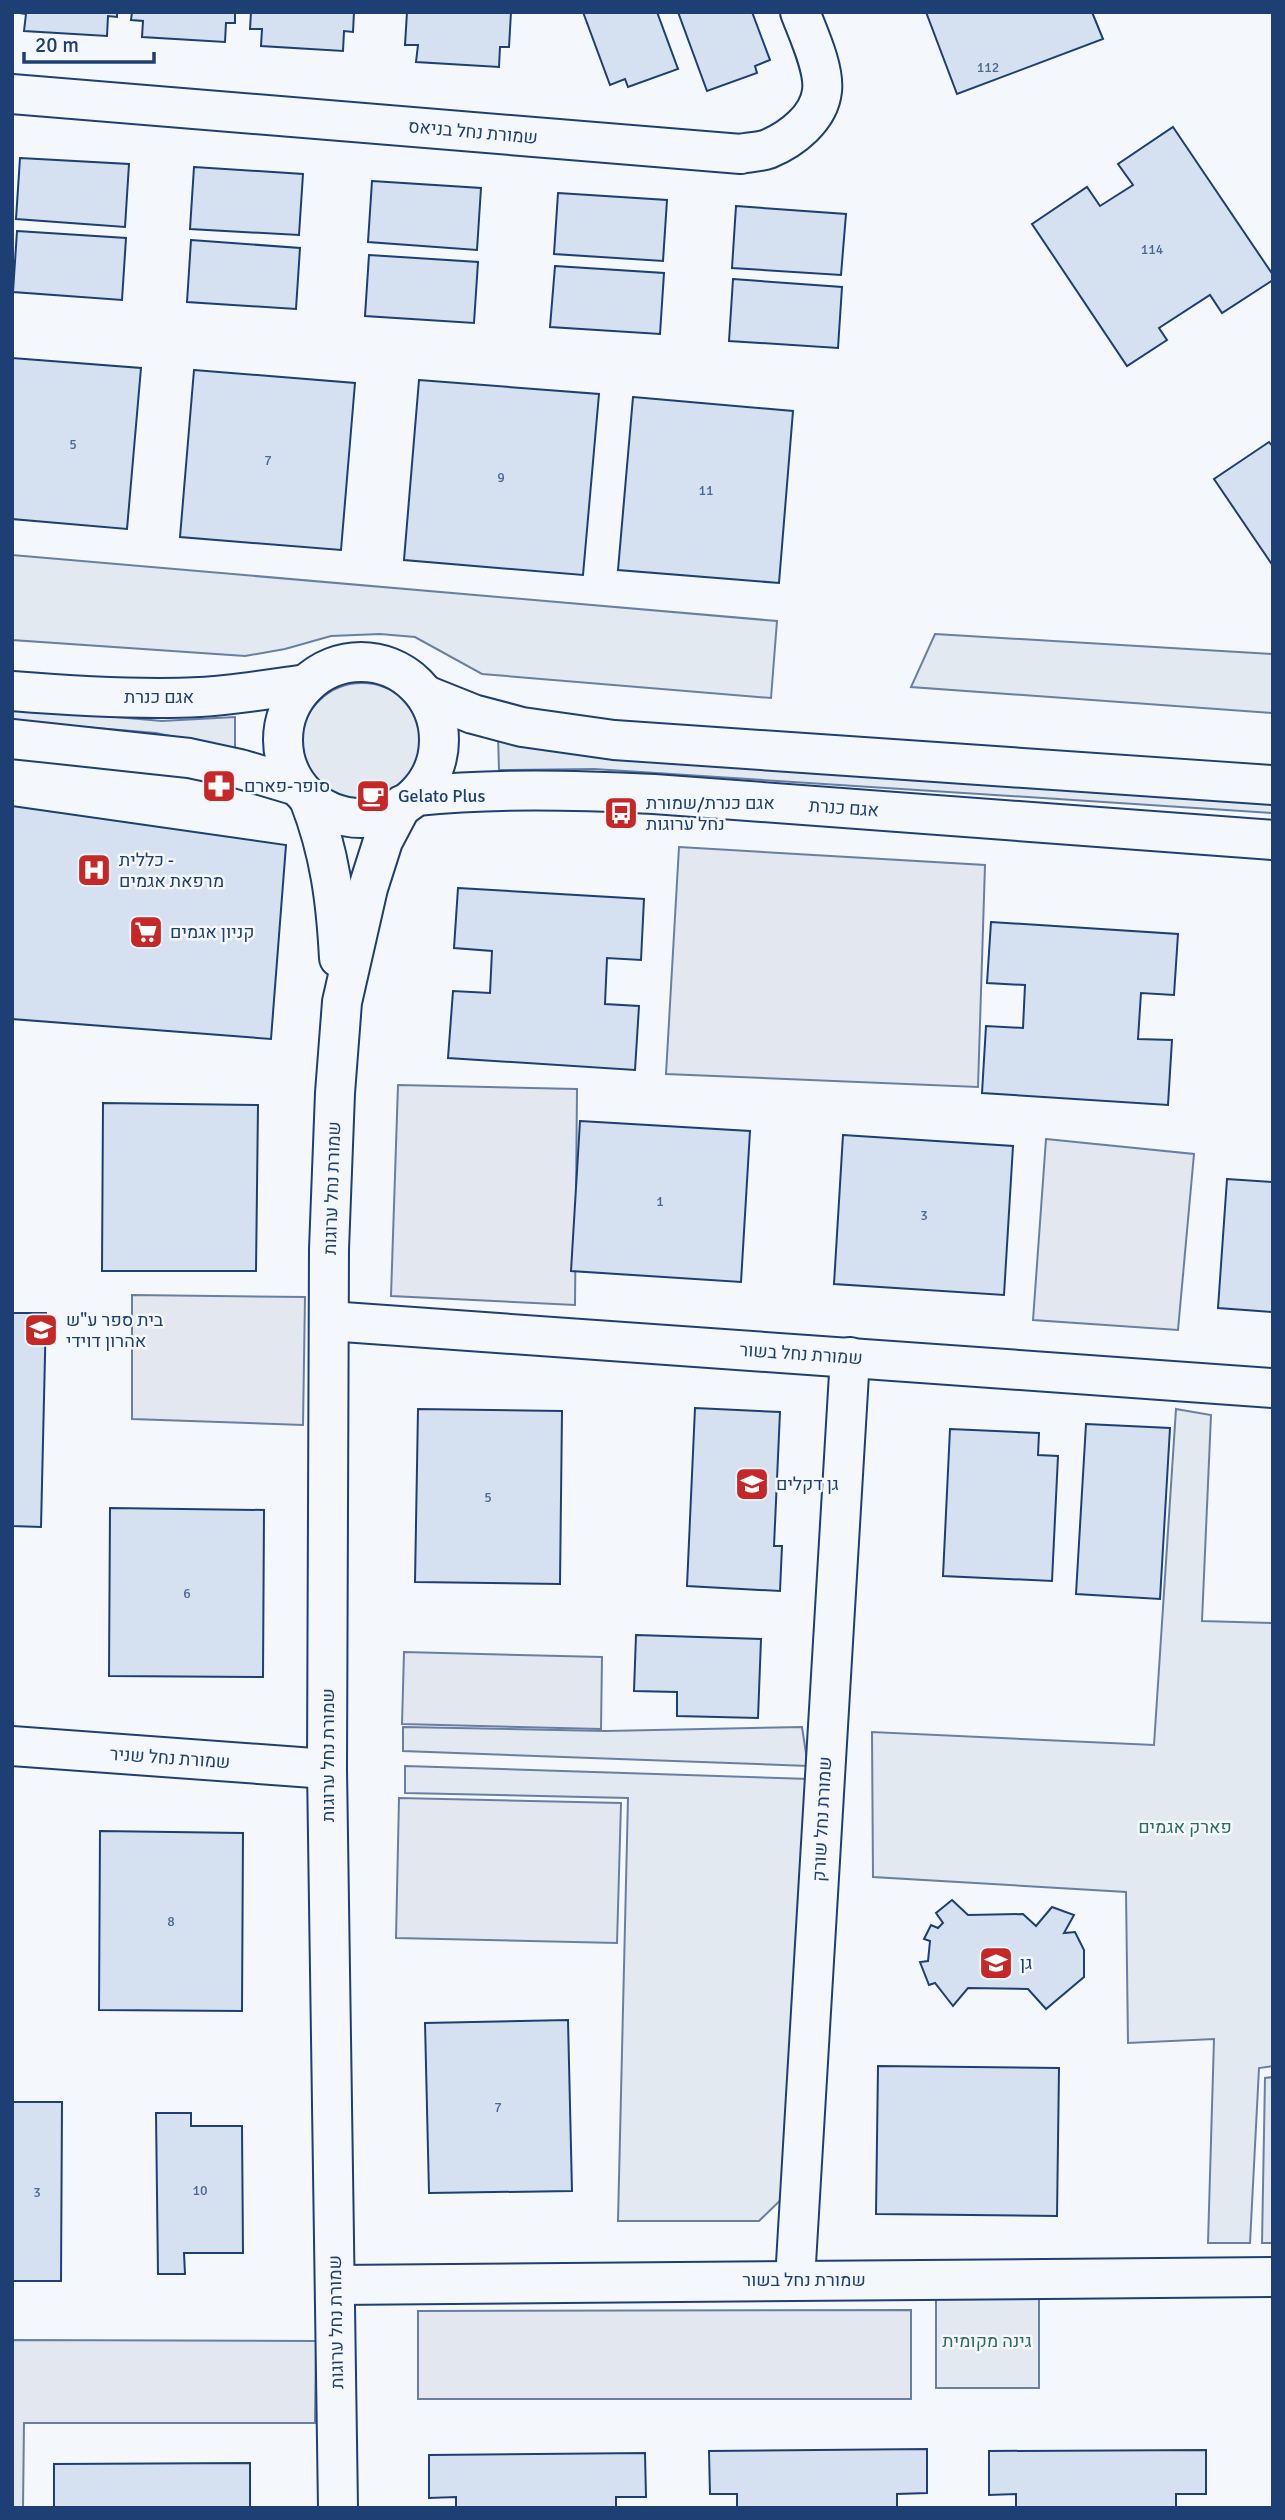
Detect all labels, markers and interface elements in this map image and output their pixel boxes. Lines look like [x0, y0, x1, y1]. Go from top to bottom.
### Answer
scale bar [24, 21, 154, 65]
text: 20 m [35, 32, 79, 58]
house number: 112 [977, 59, 999, 76]
street label: שמורת נחל בניאס [407, 115, 539, 149]
house number: 114 [1141, 241, 1164, 258]
house number: 5 [69, 436, 77, 453]
house number: 7 [264, 452, 272, 469]
house number: 9 [497, 469, 505, 486]
house number: 11 [698, 482, 714, 499]
street label: אגם כנרת [124, 686, 194, 708]
pharmacy icon: סופר-פארם [200, 767, 238, 805]
place label: סופר-פארם [244, 775, 330, 797]
cafe icon: Gelato Plus [354, 777, 392, 815]
place label: Gelato Plus [398, 785, 485, 807]
place label: אגם כנרת/שמורת נחל ערוגות [646, 792, 775, 835]
bus stop icon: אגם כנרת/שמורת נחל ערוגות [602, 794, 640, 832]
street label: אגם כנרת [808, 795, 880, 821]
place label: כללית - מרפאת אגמים [119, 849, 224, 892]
hospital icon: כללית - מרפאת אגמים [75, 851, 113, 889]
supermarket icon: קניון אגמים [127, 913, 165, 951]
place label: קניון אגמים [170, 921, 254, 943]
street label: שמורת נחל ערוגות [319, 1121, 345, 1255]
house number: 1 [656, 1193, 664, 1210]
house number: 3 [920, 1207, 928, 1224]
place label: בית ספר ע"ש אהרון דוידי [66, 1309, 164, 1352]
school or university icon: בית ספר ע"ש אהרון דוידי [22, 1311, 60, 1349]
street label: שמורת נחל בשור [739, 1339, 863, 1369]
school or university icon: גן דקלים [733, 1465, 771, 1503]
place label: גן דקלים [776, 1473, 839, 1495]
house number: 5 [484, 1489, 492, 1506]
house number: 6 [183, 1585, 191, 1602]
street label: שמורת נחל ערוגות [317, 1688, 339, 1822]
street label: שמורת נחל שניר [109, 1743, 231, 1773]
street label: שמורת נחל שורק [808, 1756, 836, 1882]
park label: פארק אגמים [1138, 1816, 1232, 1838]
house number: 8 [167, 1913, 175, 1930]
school or university icon: גן [977, 1944, 1015, 1982]
place label: גן [1020, 1952, 1032, 1974]
house number: 7 [494, 2099, 502, 2116]
house number: 10 [192, 2182, 208, 2199]
house number: 3 [33, 2184, 41, 2201]
street label: שמורת נחל ערוגות [324, 2255, 348, 2389]
street label: שמורת נחל בשור [742, 2269, 866, 2291]
park label: גינה מקומית [942, 2330, 1032, 2352]

